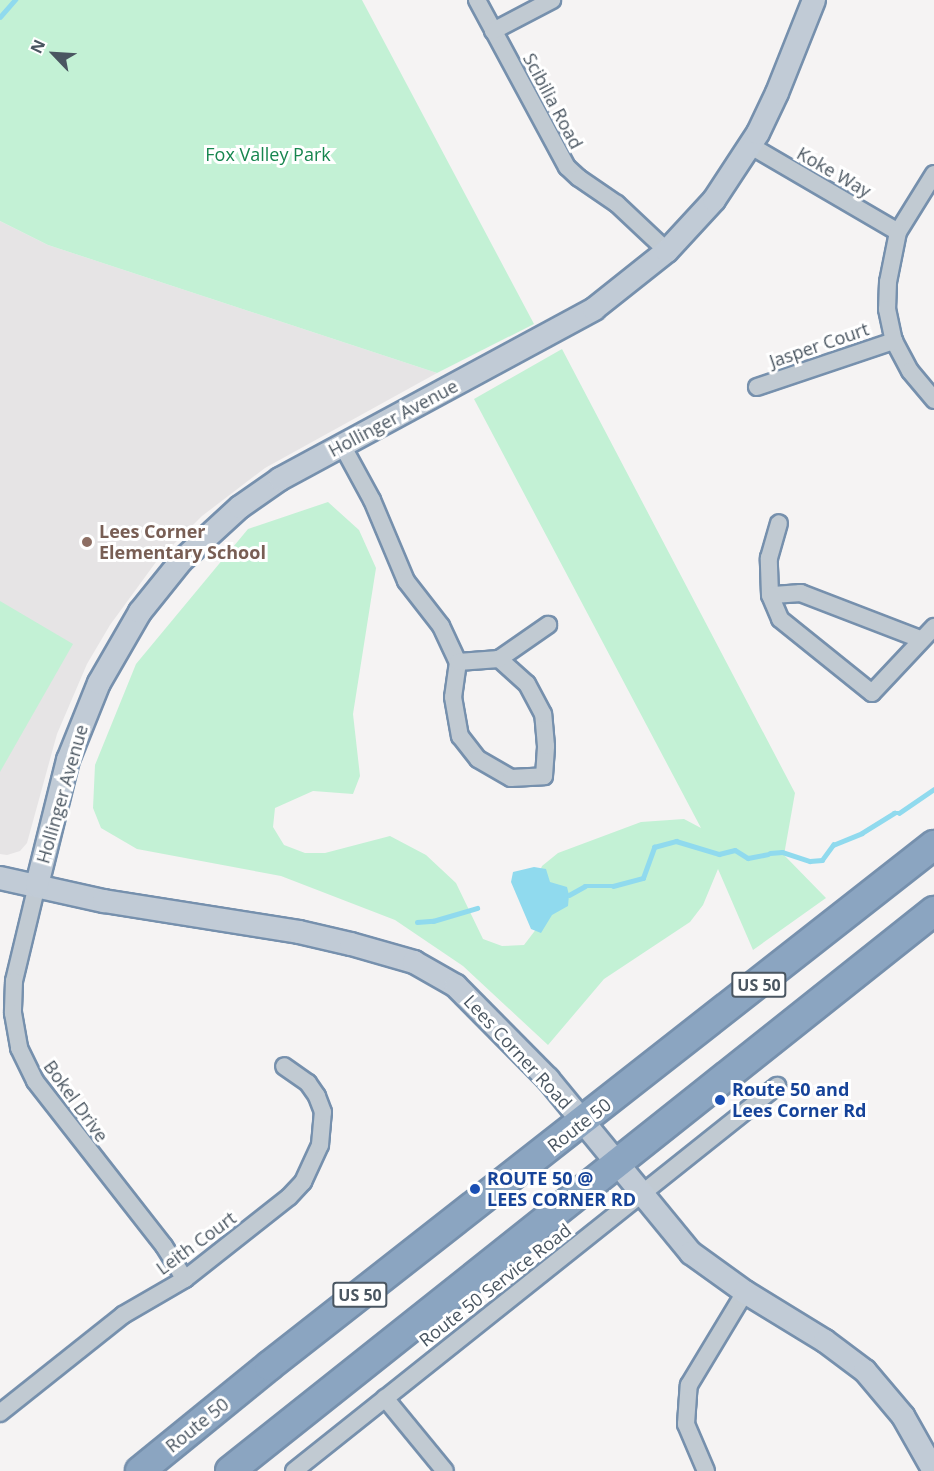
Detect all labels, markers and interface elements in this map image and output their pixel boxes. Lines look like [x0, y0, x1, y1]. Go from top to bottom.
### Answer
north arrow [24, 24, 84, 84]
text: N [25, 36, 50, 57]
street label: Scibilia Road [519, 49, 587, 153]
street label: Koke Way [793, 142, 875, 202]
park label: Fox Valley Park [205, 143, 331, 165]
street label: Jasper Court [767, 318, 871, 372]
street label: Hollinger Avenue [325, 375, 461, 461]
place label: Lees Corner Elementary School [99, 521, 266, 564]
marker: Lees Corner Elementary School [80, 535, 94, 549]
street label: Hollinger Avenue [32, 722, 92, 866]
road number: US 50 [730, 972, 788, 998]
street label: Lees Corner Road [459, 990, 577, 1114]
street label: Bokel Drive [39, 1056, 113, 1146]
place label: Route 50 and Lees Corner Rd [732, 1079, 866, 1122]
street label: Route 50 [543, 1093, 615, 1157]
marker: Route 50 and Lees Corner Rd [713, 1093, 727, 1107]
place label: ROUTE 50 @ LEES CORNER RD [487, 1168, 636, 1210]
marker: ROUTE 50 @ LEES CORNER RD [468, 1182, 482, 1196]
street label: Leith Court [152, 1207, 240, 1279]
street label: Route 50 Service Road [415, 1219, 575, 1351]
road number: US 50 [332, 1282, 388, 1308]
street label: Route 50 [161, 1393, 233, 1457]

